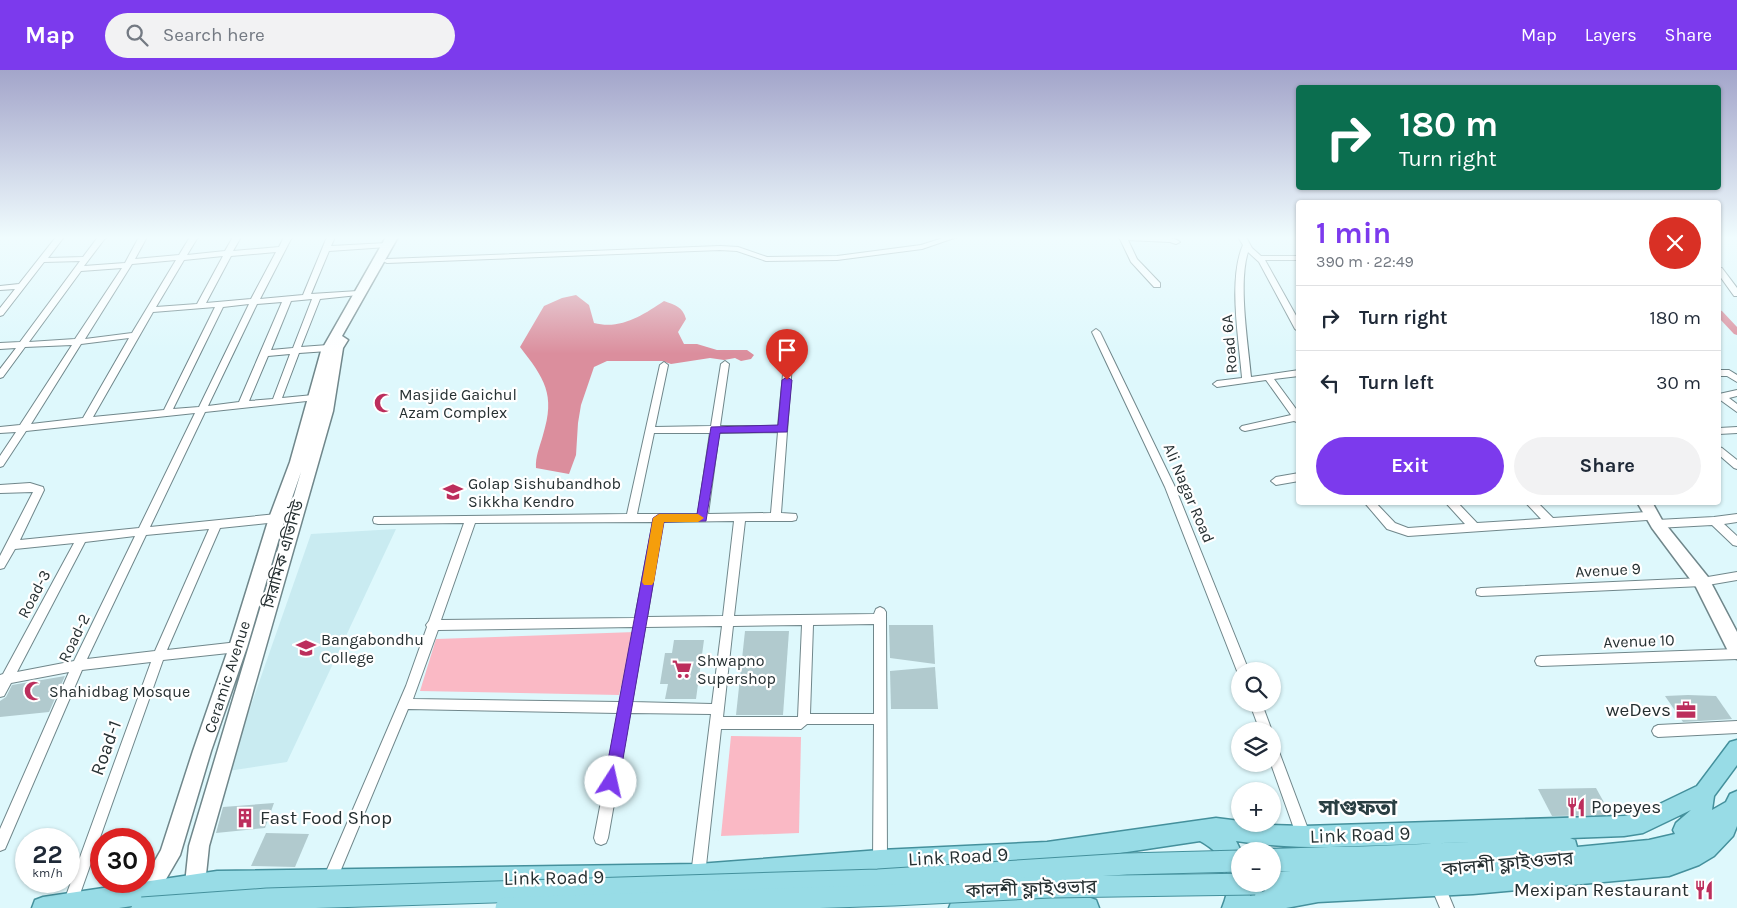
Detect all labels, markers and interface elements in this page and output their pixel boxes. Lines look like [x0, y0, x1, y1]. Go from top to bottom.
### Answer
search box [105, 13, 455, 58]
text: Map [25, 21, 75, 49]
icon: search [123, 21, 151, 49]
text: Search here [163, 24, 265, 46]
text: Map [1521, 24, 1557, 46]
text: Layers [1585, 24, 1637, 46]
text: Share [1665, 24, 1712, 46]
text: 180 m [1399, 104, 1498, 145]
icon: right [1316, 105, 1381, 170]
text: Turn right [1399, 146, 1497, 172]
text: 1 min [1316, 215, 1391, 251]
button: close [1649, 217, 1701, 269]
text: 390 m · 22:49 [1316, 252, 1414, 271]
icon: right [1316, 304, 1344, 332]
text: Turn right [1359, 307, 1448, 329]
text: 180 m [1649, 307, 1701, 329]
street label: Road 6A [1217, 314, 1241, 374]
pin [766, 329, 808, 380]
icon: arrive [773, 336, 801, 364]
icon: left [1316, 369, 1344, 397]
text: Turn left [1359, 372, 1434, 394]
text: 30 m [1656, 372, 1701, 394]
place label: Masjide Gaichul Azam Complex [399, 385, 517, 422]
mosque icon: Masjide Gaichul Azam Complex [373, 392, 395, 414]
button: Exit [1316, 437, 1504, 495]
button: Share [1514, 437, 1701, 495]
street label: Ali Nagar Road [1159, 440, 1219, 546]
place label: Golap Sishubandhob Sikkha Kendro [468, 474, 621, 511]
school or university icon: Golap Sishubandhob Sikkha Kendro [442, 481, 464, 503]
street label: সিরামিক এভিনিউ [258, 497, 308, 611]
street label: Avenue 9 [1575, 559, 1641, 581]
street label: Road-3 [13, 567, 55, 621]
street label: Road-2 [54, 611, 94, 665]
street label: Ceramic Avenue [200, 618, 254, 736]
place label: Bangabondhu College [321, 630, 424, 667]
street label: Avenue 10 [1603, 630, 1675, 652]
school or university icon: Bangabondhu College [295, 637, 317, 659]
place label: Shwapno Supershop [697, 651, 776, 688]
supermarket icon: Shwapno Supershop [671, 658, 693, 680]
map controls [1231, 662, 1281, 892]
button: search [1231, 662, 1281, 712]
mosque icon: Shahidbag Mosque [23, 680, 45, 702]
place label: Shahidbag Mosque [49, 682, 190, 701]
place label: weDevs [1606, 699, 1671, 721]
office icon: weDevs [1675, 699, 1697, 721]
street label: Road-1 [86, 718, 126, 778]
button: layers [1231, 722, 1281, 772]
position arrow [584, 755, 636, 807]
button: + [1231, 782, 1281, 832]
district label: সাগুফতা [1318, 795, 1398, 821]
restaurant icon: Popeyes [1565, 796, 1587, 818]
place label: Popeyes [1591, 796, 1661, 818]
building icon: Fast Food Shop [234, 807, 256, 829]
place label: Fast Food Shop [260, 807, 392, 829]
street label: Link Road 9 [1309, 822, 1411, 848]
speed limit sign: 30 [90, 828, 155, 893]
text: 22 [32, 840, 63, 869]
button: − [1231, 842, 1281, 892]
street label: Link Road 9 [907, 843, 1009, 871]
street label: কালশী ফ্লাইওভার [1440, 846, 1575, 881]
text: km/h [32, 866, 63, 880]
street label: Link Road 9 [504, 866, 604, 890]
street label: কালশী ফ্লাইওভার [964, 875, 1098, 902]
place label: Mexipan Restaurant [1514, 879, 1689, 901]
restaurant icon: Mexipan Restaurant [1693, 879, 1715, 901]

